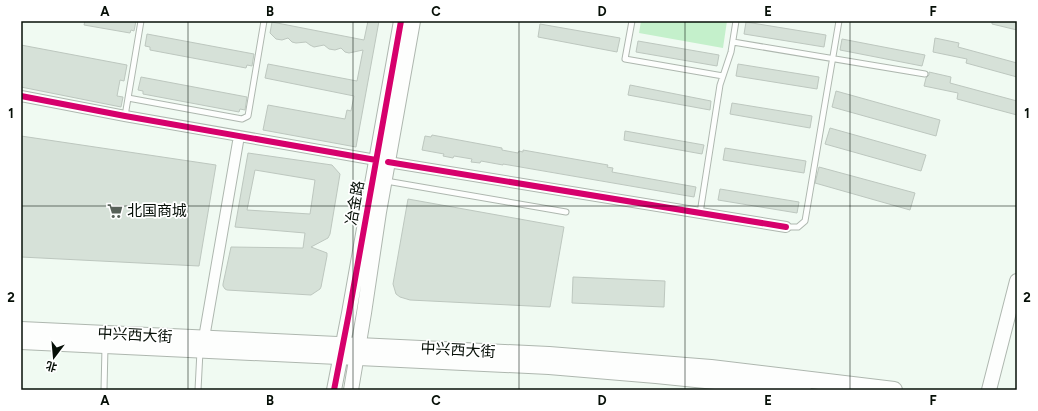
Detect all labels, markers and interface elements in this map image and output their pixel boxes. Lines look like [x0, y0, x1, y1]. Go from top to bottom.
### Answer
text: A [100, 4, 110, 19]
text: B [266, 4, 274, 19]
text: C [431, 4, 441, 19]
text: D [597, 4, 607, 19]
text: E [764, 4, 772, 19]
text: F [929, 4, 937, 19]
text: 1 [8, 106, 14, 121]
text: 1 [1024, 106, 1030, 121]
street label: 冶金路 [342, 179, 368, 227]
supermarket icon: 北国商城 [106, 202, 124, 220]
place label: 北国商城 [127, 202, 187, 220]
text: 2 [7, 290, 15, 305]
text: 2 [1023, 290, 1031, 305]
street label: 中兴西大街 [97, 324, 173, 346]
north arrow [34, 337, 74, 377]
street label: 中兴西大街 [420, 339, 496, 361]
text: 北 [44, 358, 58, 374]
text: A [100, 393, 110, 408]
text: B [266, 393, 274, 408]
text: C [431, 393, 441, 408]
text: D [597, 393, 607, 408]
text: E [764, 393, 772, 408]
text: F [929, 393, 937, 408]

